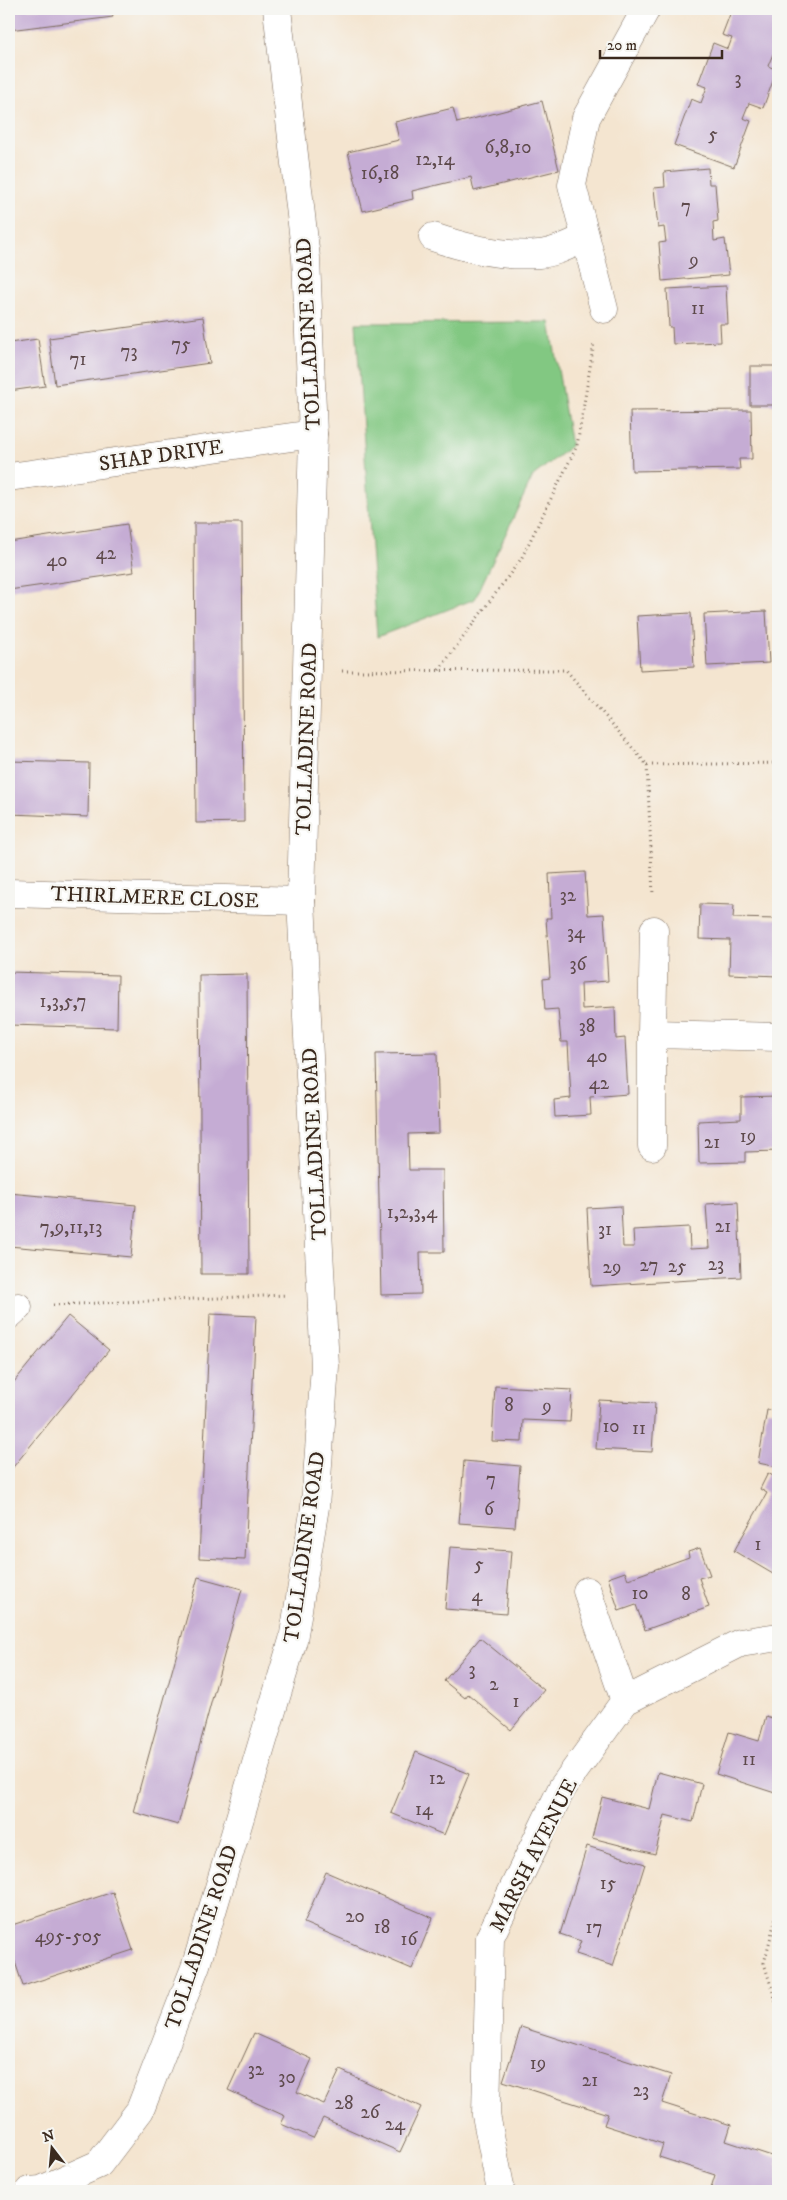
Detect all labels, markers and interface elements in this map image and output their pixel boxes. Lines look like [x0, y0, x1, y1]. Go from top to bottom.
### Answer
scale bar [600, 28, 722, 60]
text: 20 m [607, 36, 637, 55]
house number: 3 [734, 67, 742, 90]
house number: 5 [708, 123, 718, 146]
house number: 6,8,10 [485, 136, 531, 159]
house number: 12,14 [415, 148, 456, 171]
house number: 16,18 [361, 162, 399, 185]
house number: 7 [681, 195, 691, 218]
street label: TOLLADINE ROAD [291, 237, 327, 431]
house number: 9 [688, 249, 699, 272]
house number: 11 [691, 297, 705, 320]
house number: 75 [171, 333, 191, 356]
house number: 73 [120, 340, 138, 363]
house number: 71 [70, 348, 87, 371]
street label: SHAP DRIVE [97, 434, 225, 478]
house number: 42 [96, 542, 117, 565]
house number: 40 [46, 549, 68, 572]
street label: TOLLADINE ROAD [291, 642, 323, 836]
street label: THIRLMERE CLOSE [50, 881, 260, 915]
house number: 32 [560, 884, 577, 907]
house number: 34 [567, 921, 586, 944]
house number: 36 [570, 953, 588, 976]
house number: 1,3,5,7 [40, 990, 86, 1013]
house number: 38 [579, 1015, 595, 1038]
house number: 40 [586, 1045, 608, 1068]
street label: TOLLADINE ROAD [297, 1047, 333, 1241]
house number: 42 [589, 1072, 610, 1095]
house number: 19 [740, 1125, 756, 1148]
house number: 21 [704, 1131, 720, 1154]
house number: 1,2,3,4 [387, 1201, 438, 1224]
house number: 21 [715, 1215, 731, 1238]
house number: 7,9,11,13 [40, 1216, 102, 1239]
house number: 31 [598, 1218, 612, 1241]
house number: 23 [708, 1253, 724, 1276]
house number: 27 [640, 1254, 658, 1277]
house number: 25 [668, 1255, 687, 1278]
house number: 29 [603, 1256, 621, 1279]
house number: 8 [504, 1394, 514, 1417]
house number: 9 [541, 1395, 552, 1418]
house number: 10 [602, 1415, 620, 1438]
house number: 11 [632, 1417, 646, 1440]
street label: TOLLADINE ROAD [279, 1450, 331, 1644]
house number: 7 [486, 1468, 496, 1491]
house number: 6 [484, 1498, 495, 1521]
house number: 1 [755, 1533, 762, 1556]
house number: 5 [474, 1553, 484, 1576]
house number: 10 [631, 1582, 649, 1605]
house number: 8 [681, 1583, 691, 1606]
house number: 4 [472, 1584, 484, 1607]
house number: 3 [468, 1658, 476, 1681]
house number: 2 [489, 1673, 499, 1696]
house number: 1 [513, 1690, 520, 1713]
house number: 11 [742, 1748, 756, 1771]
house number: 12 [429, 1767, 446, 1790]
street label: MARSH AVENUE [484, 1774, 584, 1937]
house number: 14 [415, 1798, 434, 1821]
street label: TOLLADINE ROAD [160, 1842, 244, 2033]
house number: 15 [600, 1872, 617, 1895]
house number: 20 [345, 1905, 365, 1928]
house number: 18 [374, 1916, 390, 1939]
house number: 17 [586, 1916, 603, 1939]
house number: 495-505 [35, 1925, 102, 1948]
house number: 16 [401, 1928, 419, 1951]
house number: 19 [530, 2052, 546, 2075]
house number: 32 [248, 2058, 265, 2081]
house number: 30 [278, 2066, 296, 2089]
house number: 21 [582, 2069, 598, 2092]
house number: 23 [633, 2079, 649, 2102]
house number: 28 [335, 2092, 353, 2115]
house number: 26 [360, 2101, 381, 2124]
house number: 24 [385, 2113, 406, 2136]
north arrow [28, 2122, 78, 2172]
text: N [41, 2126, 57, 2147]

